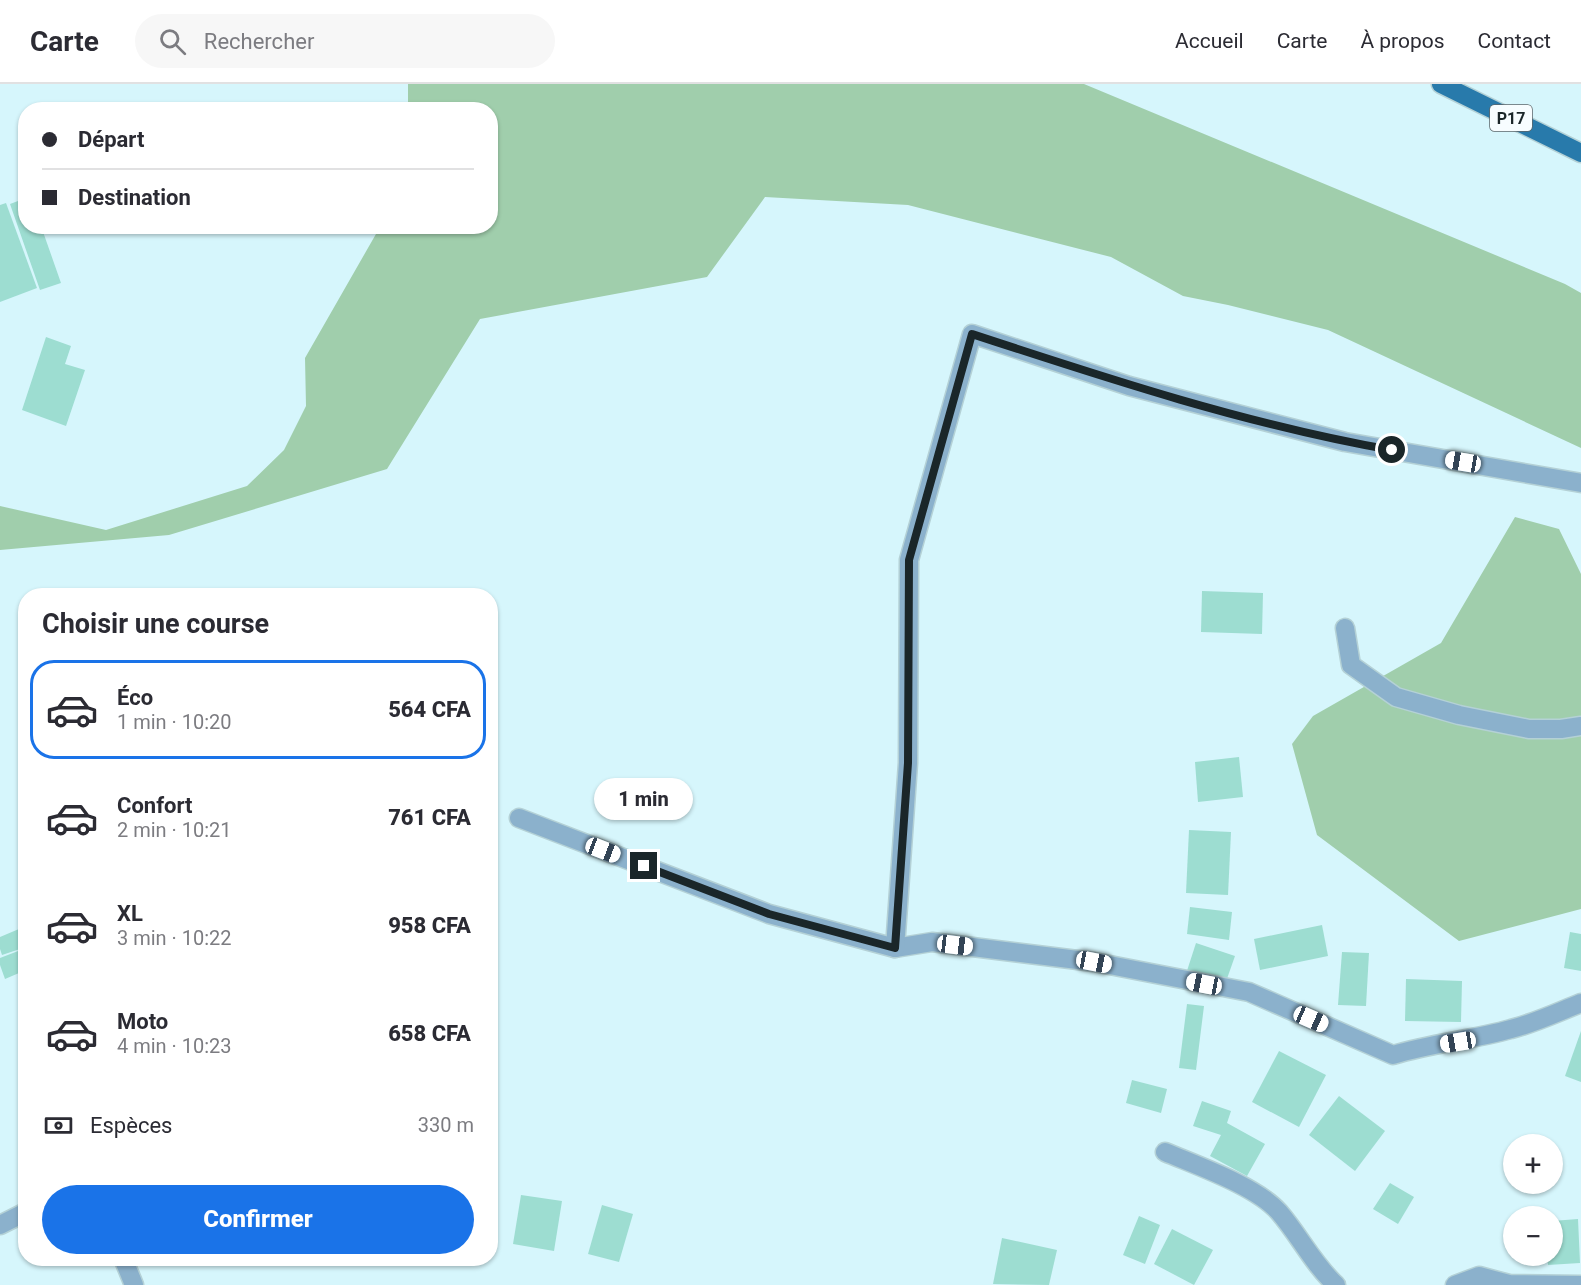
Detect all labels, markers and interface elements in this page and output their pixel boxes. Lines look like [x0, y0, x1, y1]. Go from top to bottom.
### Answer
search box [135, 14, 555, 68]
text: Carte [30, 25, 99, 58]
icon: search [156, 25, 189, 58]
text: Rechercher [204, 29, 314, 54]
text: Accueil [1175, 29, 1244, 53]
text: Carte [1277, 29, 1327, 53]
text: À propos [1360, 29, 1445, 53]
text: Contact [1478, 29, 1551, 53]
road number: P17 [1490, 105, 1532, 131]
text: Départ [78, 127, 144, 152]
text: Destination [78, 185, 191, 210]
route start [1378, 436, 1405, 463]
car [1444, 450, 1482, 474]
text: Choisir une course [42, 608, 269, 640]
icon: car [45, 683, 99, 737]
text: Éco [117, 685, 153, 710]
text: 564 CFA [388, 697, 471, 722]
text: 1 min · 10:20 [117, 710, 232, 734]
callout: 1 min [594, 779, 694, 821]
text: 1 min [618, 787, 669, 811]
icon: car [45, 791, 99, 845]
text: Confort [117, 793, 192, 818]
text: 761 CFA [388, 805, 471, 830]
text: 2 min · 10:21 [117, 818, 232, 842]
car [583, 835, 623, 865]
route end [630, 852, 657, 879]
icon: car [45, 899, 99, 953]
text: XL [117, 901, 143, 926]
text: 958 CFA [388, 913, 471, 938]
text: 3 min · 10:22 [117, 926, 232, 950]
car [936, 934, 974, 956]
car [1075, 950, 1113, 974]
car [1185, 972, 1223, 996]
car [1291, 1003, 1331, 1035]
icon: car [45, 1007, 99, 1061]
text: Moto [117, 1009, 168, 1034]
text: 658 CFA [388, 1021, 471, 1046]
car [1439, 1030, 1477, 1054]
text: 4 min · 10:23 [117, 1034, 232, 1058]
icon: cash [42, 1109, 75, 1142]
text: Espèces [90, 1113, 172, 1138]
text: 330 m [418, 1113, 474, 1137]
map controls [1503, 1134, 1563, 1266]
button: + [1503, 1134, 1563, 1194]
button: Confirmer [42, 1185, 474, 1254]
button: − [1503, 1206, 1563, 1266]

